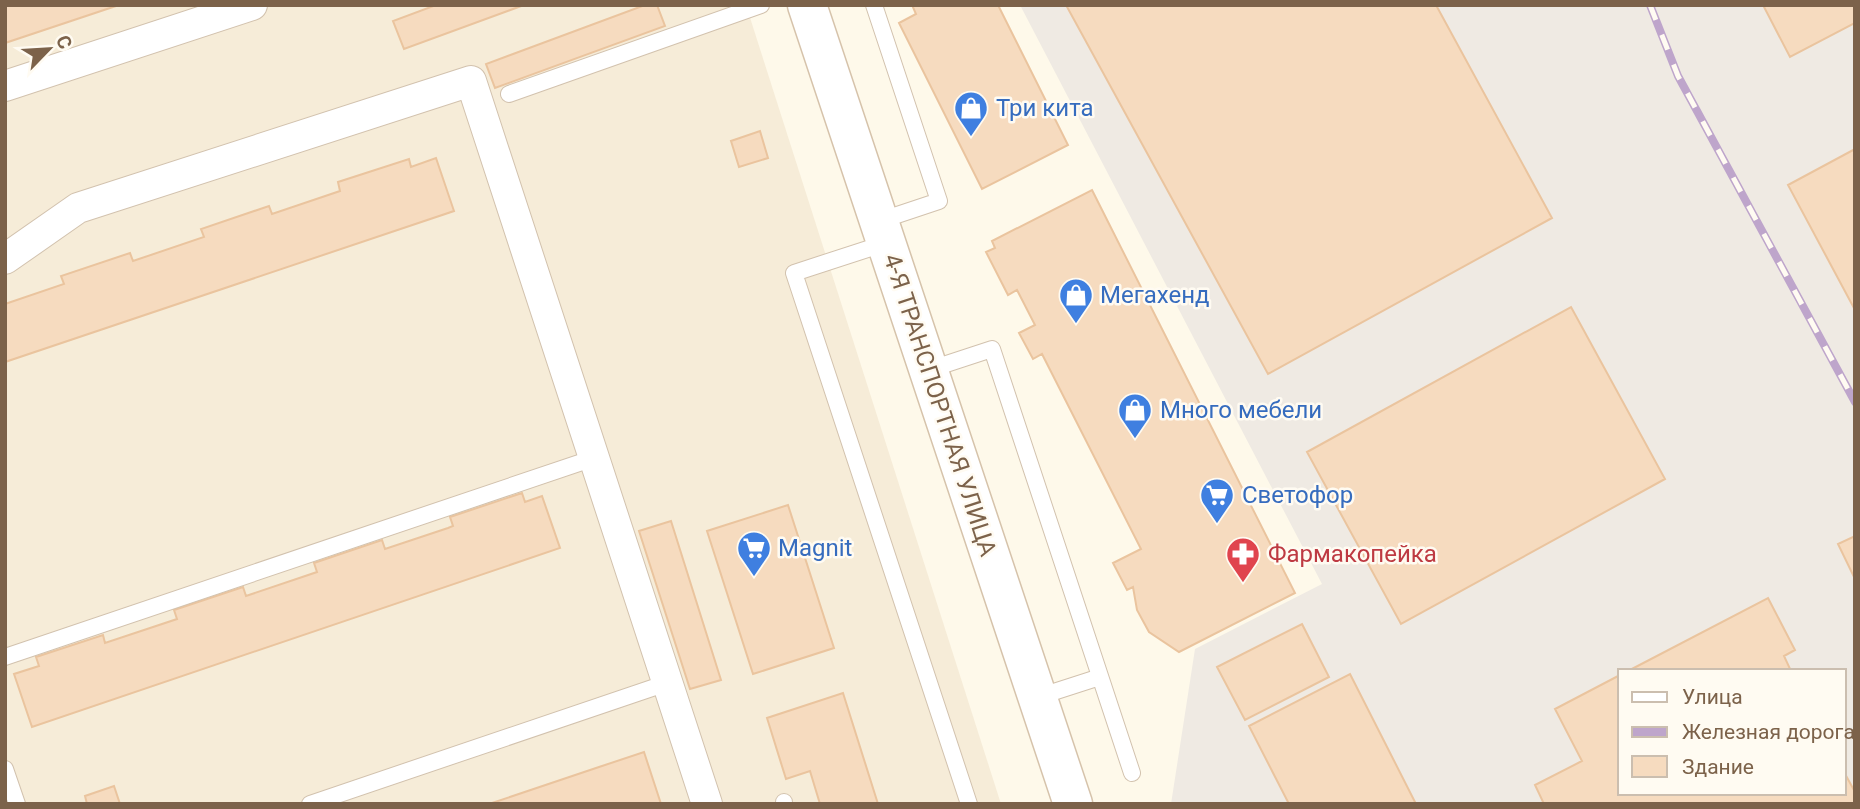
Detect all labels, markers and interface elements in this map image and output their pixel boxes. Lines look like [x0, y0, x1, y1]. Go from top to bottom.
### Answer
north arrow [14, 14, 84, 84]
text: С [51, 32, 77, 53]
shop icon: Три кита [952, 89, 990, 138]
place label: Три кита [996, 94, 1094, 122]
street label: 4-Я ТРАНСПОРТНАЯ УЛИЦА [878, 250, 1002, 560]
shop icon: Мегахенд [1057, 276, 1095, 325]
place label: Мегахенд [1100, 281, 1210, 309]
shop icon: Много мебели [1116, 391, 1154, 440]
place label: Много мебели [1160, 396, 1322, 424]
supermarket icon: Светофор [1198, 476, 1236, 525]
place label: Светофор [1242, 481, 1353, 509]
supermarket icon: Magnit [735, 529, 773, 578]
place label: Magnit [778, 534, 853, 562]
pharmacy icon: Фармакопейка [1224, 535, 1262, 584]
place label: Фармакопейка [1268, 540, 1437, 568]
legend [1618, 669, 1846, 795]
text: Улица [1682, 685, 1743, 709]
text: Железная дорога [1682, 720, 1855, 744]
text: Здание [1682, 755, 1754, 779]

